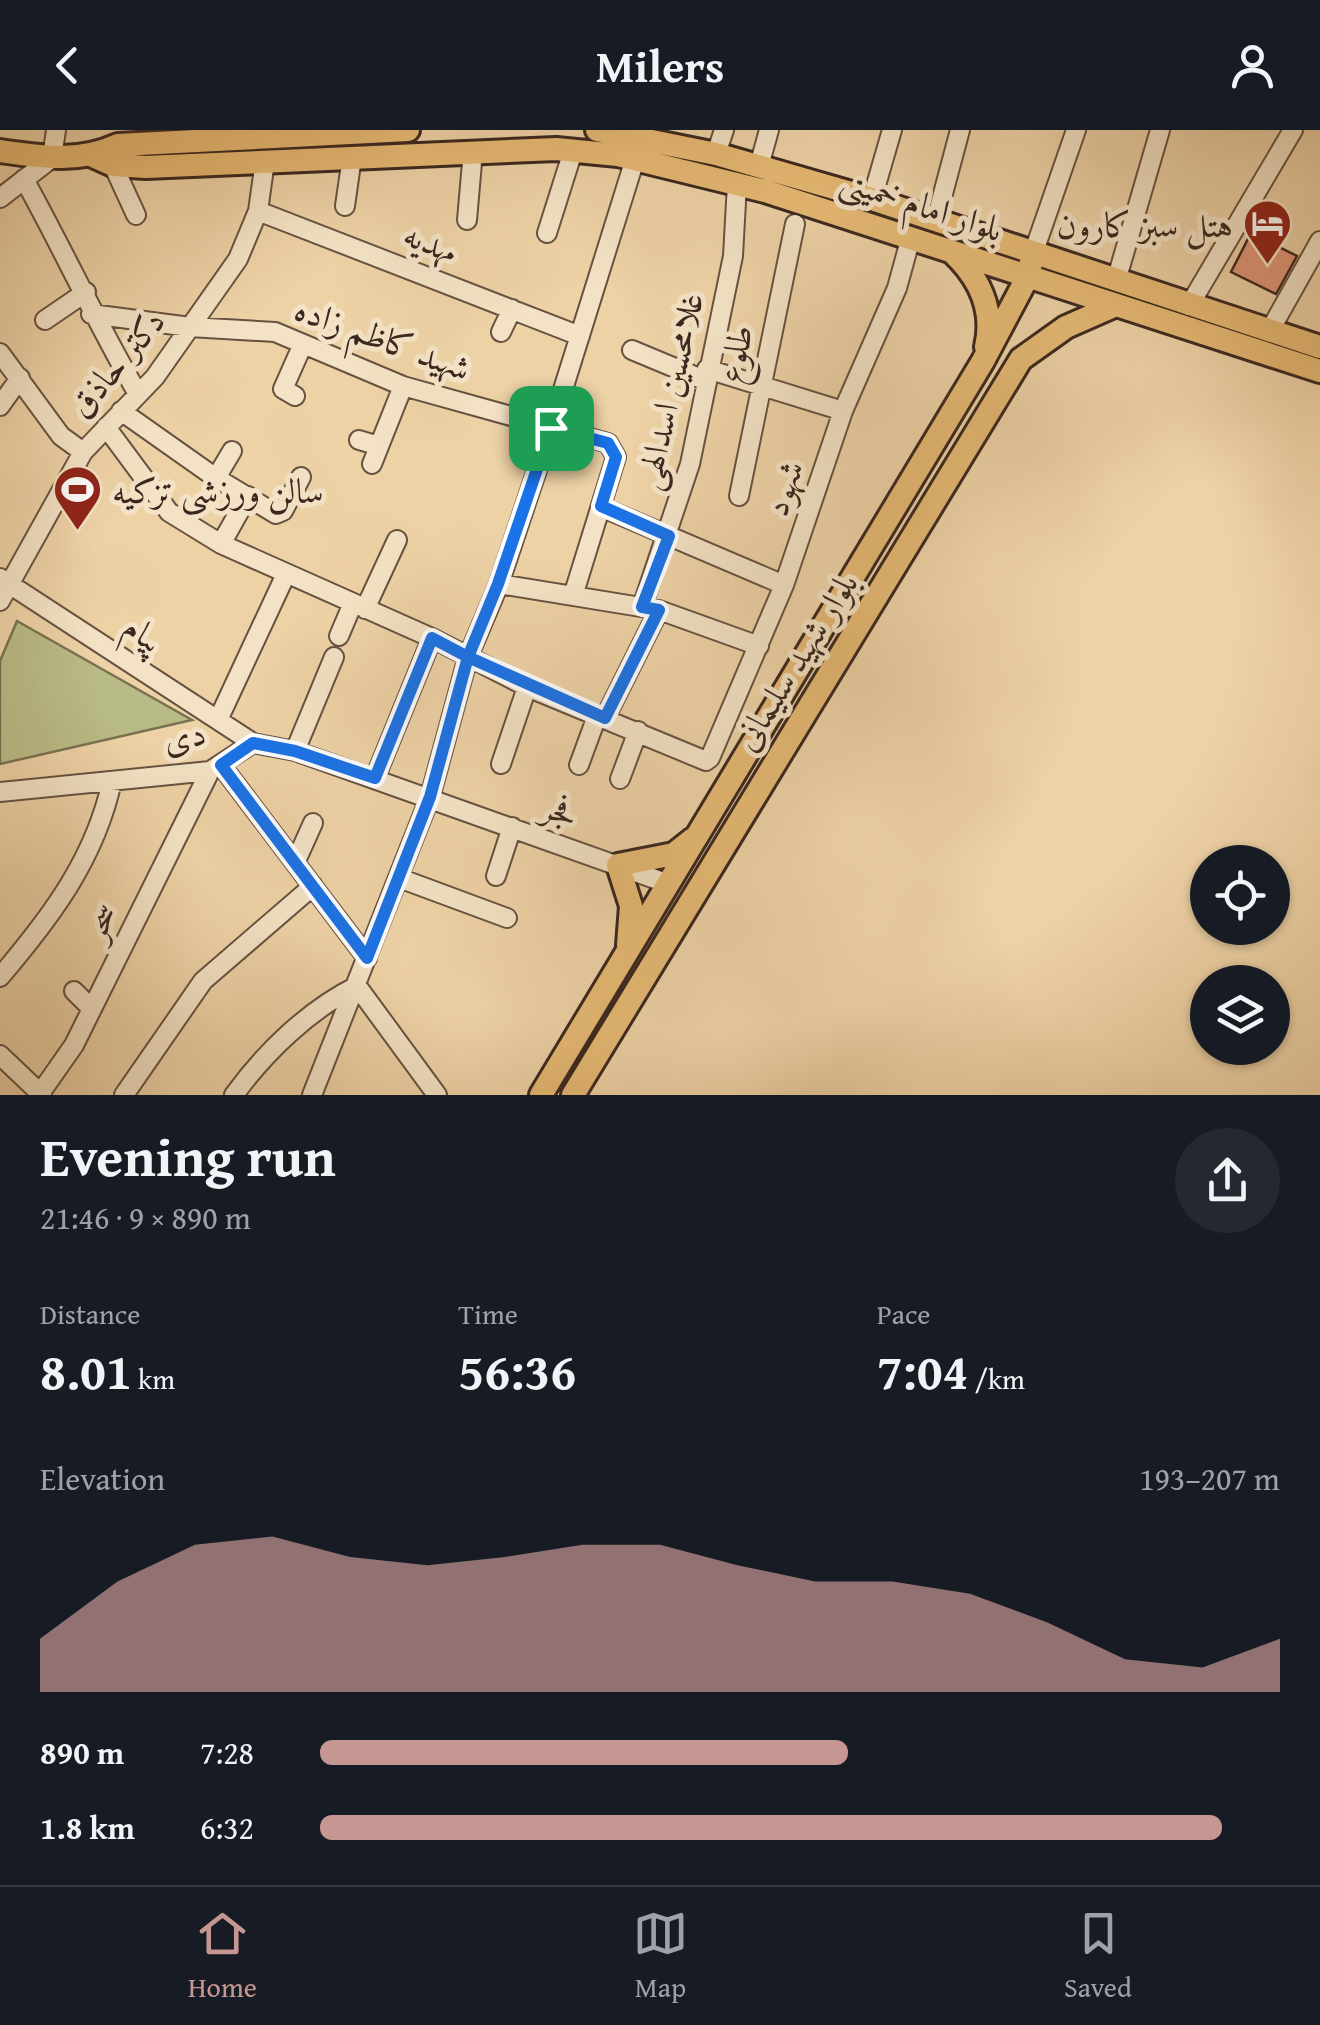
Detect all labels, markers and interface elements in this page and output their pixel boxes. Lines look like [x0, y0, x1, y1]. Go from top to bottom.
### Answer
text: Milers [596, 33, 724, 98]
icon: back [40, 38, 95, 93]
icon: person [1225, 38, 1280, 93]
street label: بلوار امام خمینی [832, 154, 1010, 260]
hotel icon: هتل سبز کارون [1242, 198, 1294, 266]
place label: هتل سبز کارون [1057, 199, 1233, 250]
street label: مهدیه [396, 208, 466, 276]
street label: شهید کاظم زاده [285, 283, 478, 401]
street label: غلامحسین اسدالهی [621, 287, 717, 495]
street label: دکتر حاذق [55, 298, 177, 428]
street label: طلوع [704, 320, 770, 389]
pin [509, 386, 594, 471]
icon: arrive [524, 401, 579, 456]
street label: شهود [750, 453, 816, 523]
sports icon: سالن ورزشی تزکیه [51, 464, 103, 532]
place label: سالن ورزشی تزکیه [112, 465, 324, 516]
street label: بلوار شهید سلیمانی [720, 562, 870, 760]
street label: پیام [110, 601, 175, 670]
street label: دی [158, 706, 210, 766]
street label: فجر [533, 779, 586, 840]
map controls [1190, 845, 1290, 1065]
button: locate [1190, 845, 1290, 945]
street label: سحر [67, 893, 130, 951]
button: layers [1190, 965, 1290, 1065]
text: Evening run [40, 1116, 336, 1196]
button: share [1175, 1128, 1280, 1233]
text: 21:46 · 9 × 890 m [40, 1194, 251, 1241]
text: Distance [40, 1293, 140, 1334]
text: Time [458, 1293, 518, 1334]
text: Pace [877, 1293, 931, 1334]
text: 8.01 [40, 1334, 132, 1407]
text: 56:36 [458, 1334, 576, 1407]
text: 7:04 [877, 1334, 969, 1407]
text: km [132, 1358, 175, 1399]
text: /km [969, 1358, 1025, 1399]
text: Elevation [40, 1455, 165, 1502]
text: 193–207 m [1139, 1455, 1280, 1502]
text: 890 m [40, 1729, 124, 1776]
text: 7:28 [200, 1729, 254, 1776]
text: 1.8 km [40, 1804, 135, 1851]
text: 6:32 [200, 1804, 254, 1851]
tab: Home [188, 1906, 257, 2007]
tab: Map [633, 1906, 688, 2007]
tab: Saved [1064, 1906, 1132, 2007]

